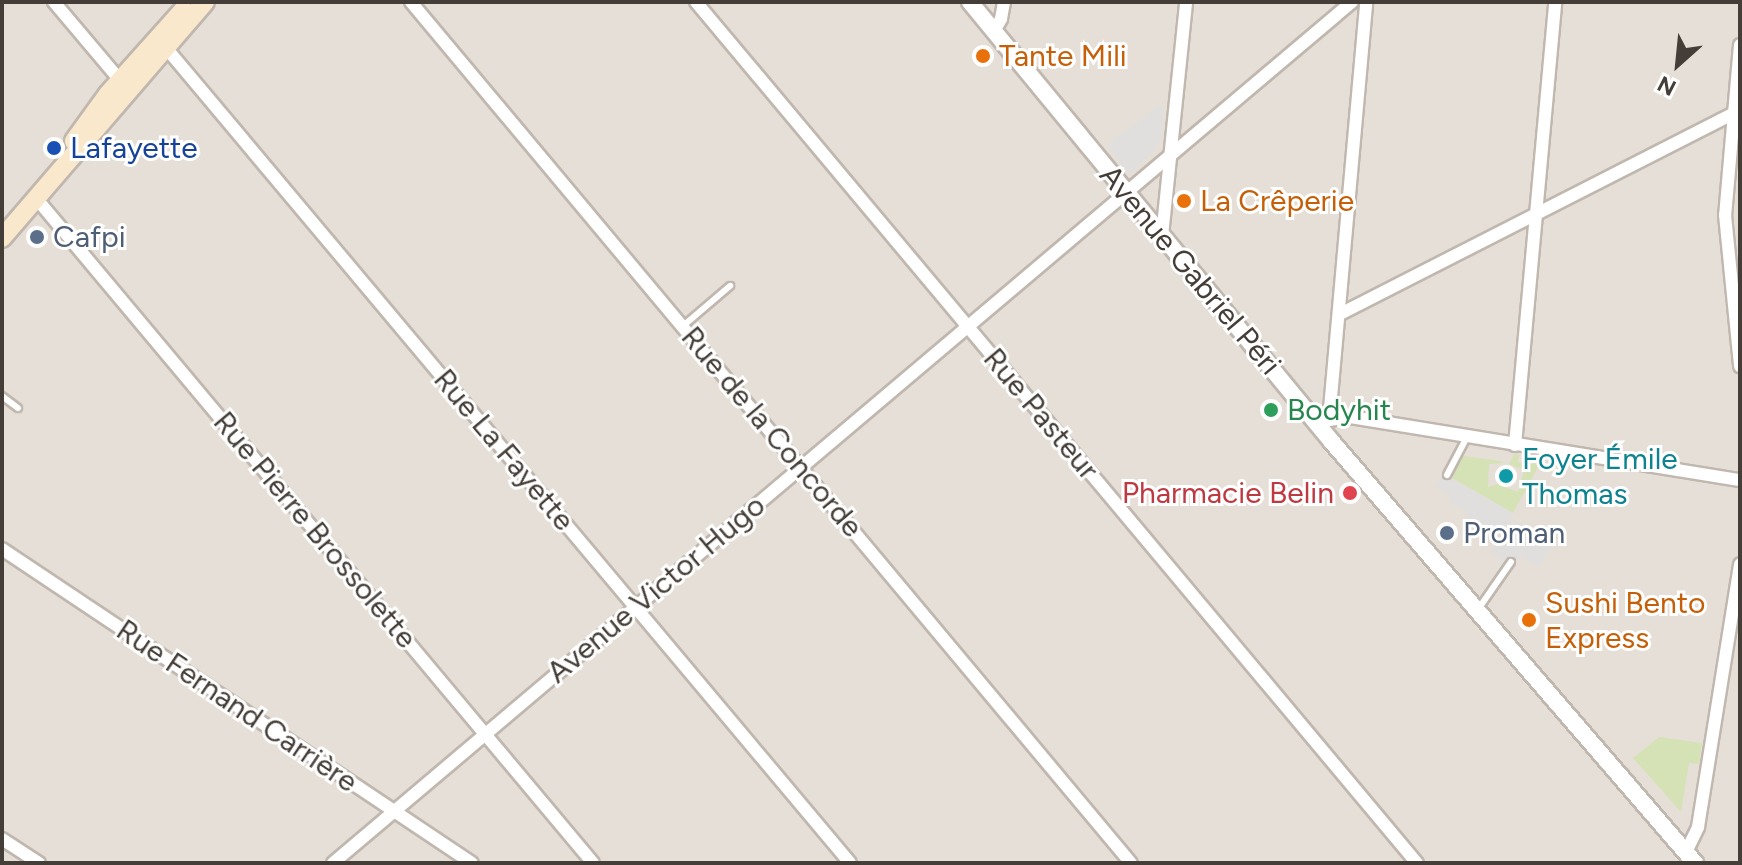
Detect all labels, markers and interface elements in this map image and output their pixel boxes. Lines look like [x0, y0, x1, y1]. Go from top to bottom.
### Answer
north arrow [1638, 24, 1718, 104]
place label: Tante Mili [999, 38, 1127, 74]
marker: Tante Mili [974, 47, 992, 65]
text: N [1653, 70, 1681, 102]
place label: Lafayette [70, 130, 198, 166]
marker: Lafayette [45, 139, 63, 157]
street label: Avenue Gabriel Péri [1092, 158, 1288, 382]
place label: La Crêperie [1200, 183, 1354, 219]
marker: La Crêperie [1175, 192, 1193, 210]
place label: Cafpi [53, 219, 126, 255]
marker: Cafpi [28, 228, 46, 246]
street label: Rue de la Concorde [674, 320, 870, 544]
street label: Rue Pasteur [976, 341, 1106, 487]
street label: Rue La Fayette [426, 362, 582, 538]
place label: Bodyhit [1287, 392, 1391, 428]
marker: Bodyhit [1262, 401, 1280, 419]
street label: Rue Pierre Brossolette [206, 405, 424, 655]
place label: Foyer Émile Thomas [1522, 441, 1678, 512]
marker: Foyer Émile Thomas [1497, 467, 1515, 485]
place label: Pharmacie Belin [1122, 475, 1334, 511]
marker: Pharmacie Belin [1341, 484, 1359, 502]
street label: Avenue Victor Hugo [540, 487, 772, 691]
place label: Proman [1463, 515, 1565, 551]
marker: Proman [1438, 524, 1456, 542]
place label: Sushi Bento Express [1545, 585, 1705, 656]
marker: Sushi Bento Express [1520, 611, 1538, 629]
street label: Rue Fernand Carrière [110, 612, 364, 800]

